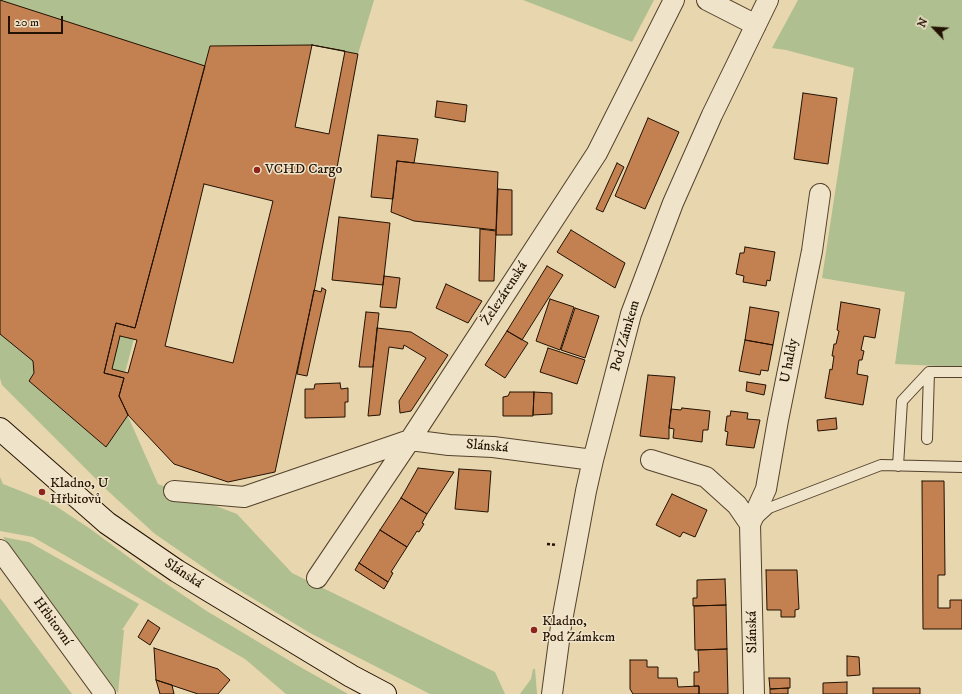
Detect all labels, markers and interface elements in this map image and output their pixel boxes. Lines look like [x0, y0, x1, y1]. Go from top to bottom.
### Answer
scale bar [10, 8, 65, 34]
north arrow [914, 8, 954, 48]
text: 20 m [15, 15, 39, 30]
text: N [915, 16, 931, 30]
place label: VCHD Cargo [265, 162, 342, 178]
marker: VCHD Cargo [252, 165, 262, 175]
street label: Železárenská [478, 259, 532, 329]
street label: Pod Zámkem [608, 298, 644, 374]
street label: U haldy [777, 337, 803, 385]
street label: Slánská [465, 437, 509, 457]
place label: Kladno, U Hřbitovů [50, 476, 109, 508]
marker: Kladno, U Hřbitovů [37, 487, 47, 497]
street label: Slánská [161, 555, 205, 593]
street label: Hřbitovní [29, 595, 75, 649]
street label: Slánská [744, 611, 762, 653]
place label: Kladno, Pod Zámkem [542, 614, 615, 646]
marker: Kladno, Pod Zámkem [529, 625, 539, 635]

